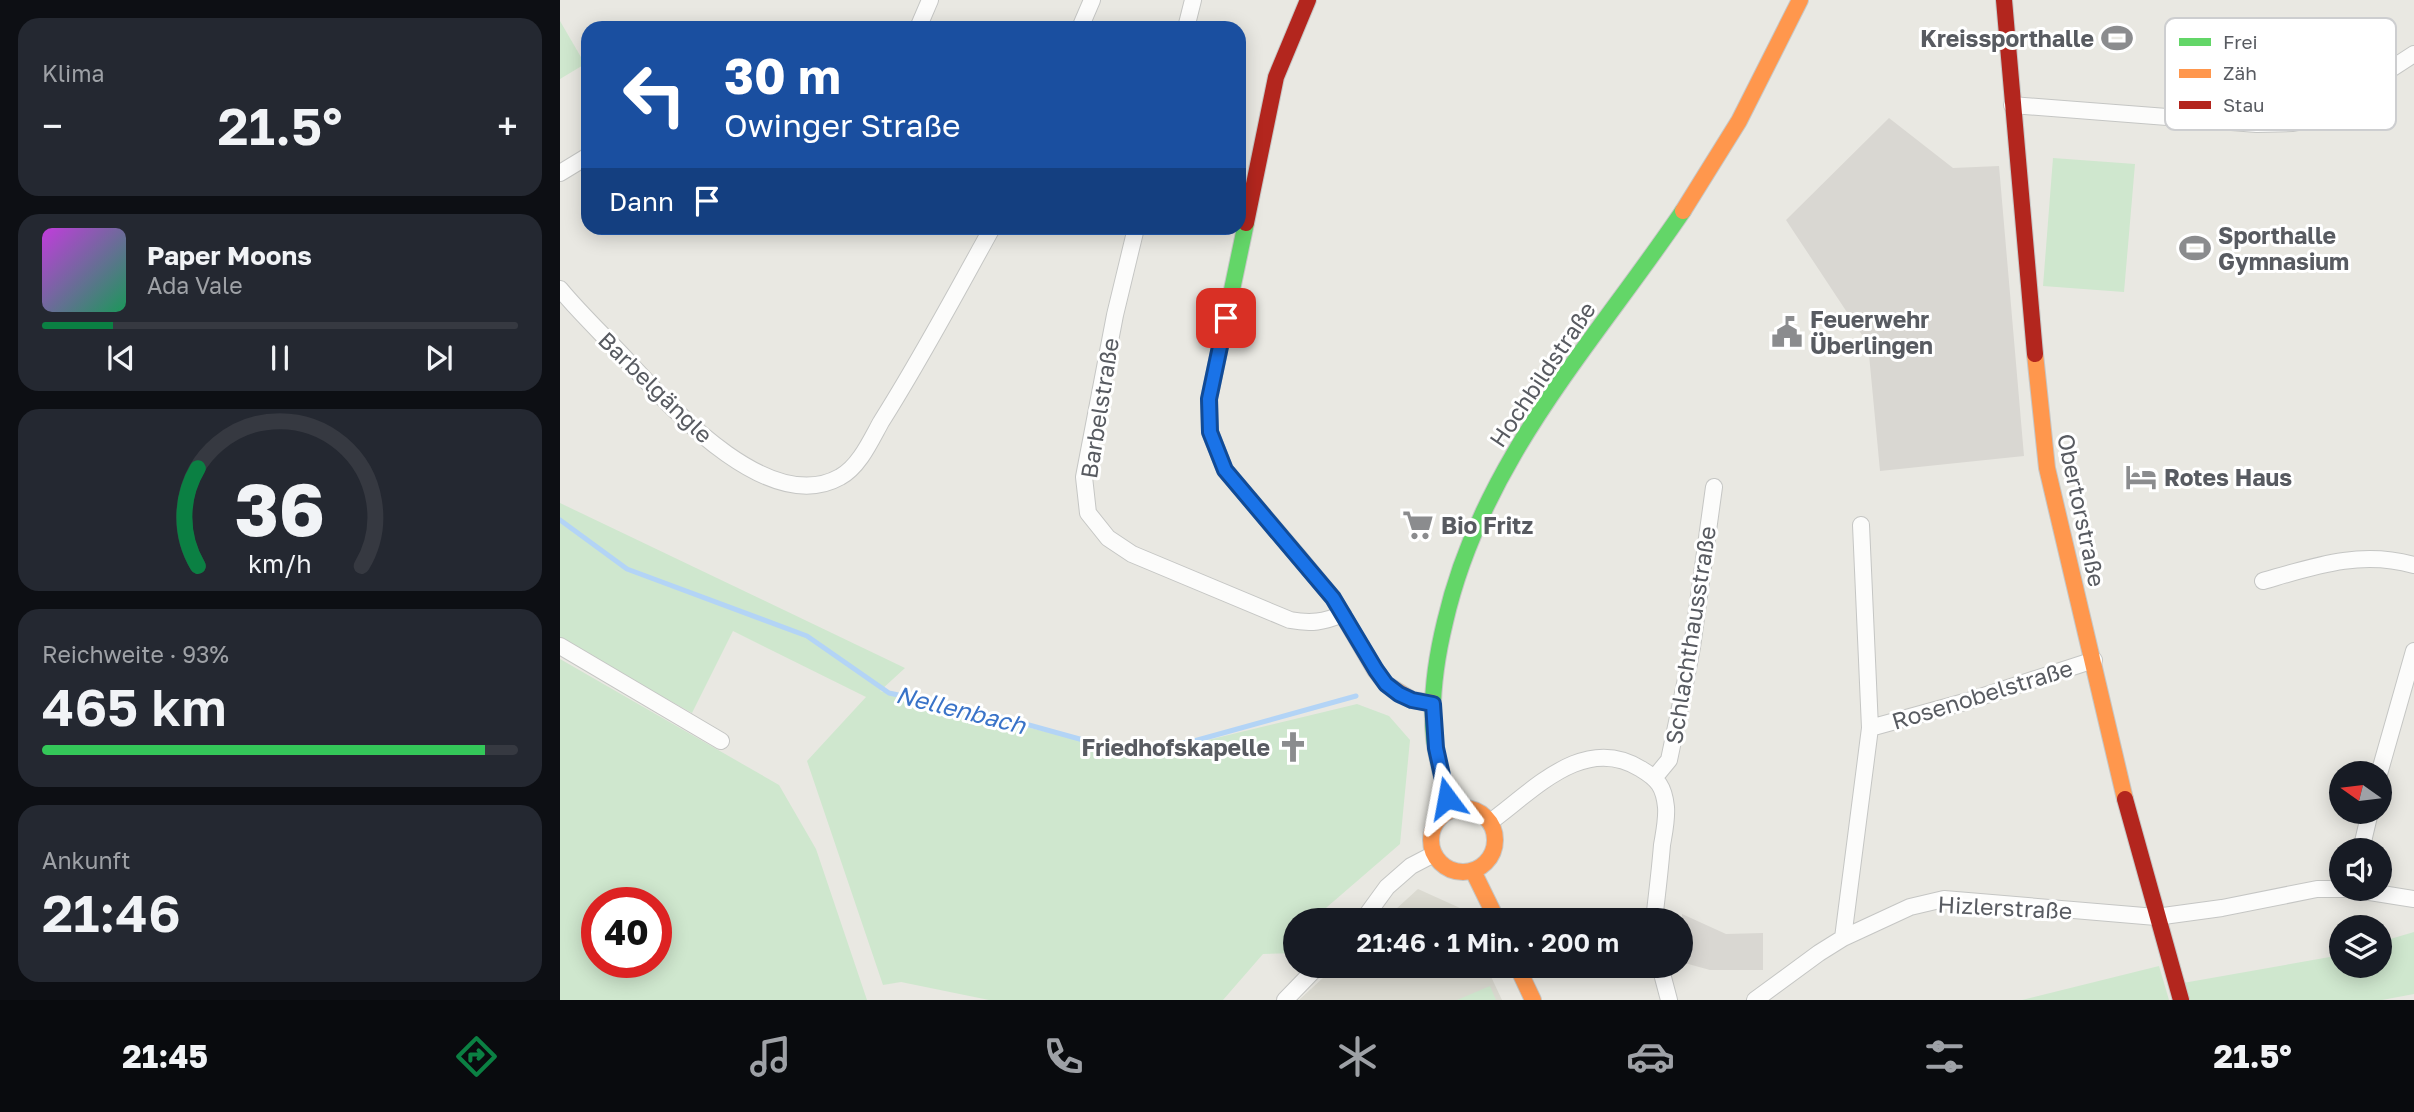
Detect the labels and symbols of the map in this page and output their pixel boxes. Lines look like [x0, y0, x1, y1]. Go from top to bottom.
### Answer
legend [2165, 18, 2396, 130]
sports icon: Kreissporthalle [2100, 21, 2134, 55]
place label: Kreissporthalle [1920, 24, 2094, 52]
text: Frei [2223, 30, 2258, 53]
text: Zäh [2223, 61, 2257, 84]
text: Stau [2223, 93, 2265, 116]
place label: Sporthalle Gymnasium [2218, 221, 2349, 275]
sports icon: Sporthalle Gymnasium [2178, 231, 2212, 265]
pin [1196, 288, 1256, 348]
street label: Hochbildstraße [1483, 296, 1601, 452]
place label: Feuerwehr Überlingen [1810, 305, 1933, 359]
public building icon: Feuerwehr Überlingen [1770, 315, 1804, 349]
street label: Barbelgängle [593, 326, 719, 448]
street label: Barbelstraße [1074, 336, 1124, 480]
street label: Obertorstraße [2052, 431, 2112, 589]
hotel icon: Rotes Haus [2124, 460, 2158, 494]
place label: Rotes Haus [2164, 463, 2292, 491]
supermarket icon: Bio Fritz [1401, 508, 1435, 542]
place label: Bio Fritz [1441, 511, 1534, 539]
street label: Schlachthausstraße [1659, 524, 1721, 746]
street label: Rosenobelstraße [1888, 653, 2076, 735]
water label: Nellenbach [893, 679, 1030, 739]
church icon: Friedhofskapelle [1276, 730, 1310, 764]
place label: Friedhofskapelle [1082, 733, 1270, 761]
position arrow [1410, 761, 1484, 835]
north arrow [2329, 761, 2392, 824]
speed limit sign: 40 [581, 887, 672, 978]
street label: Hizlerstraße [1937, 889, 2073, 925]

